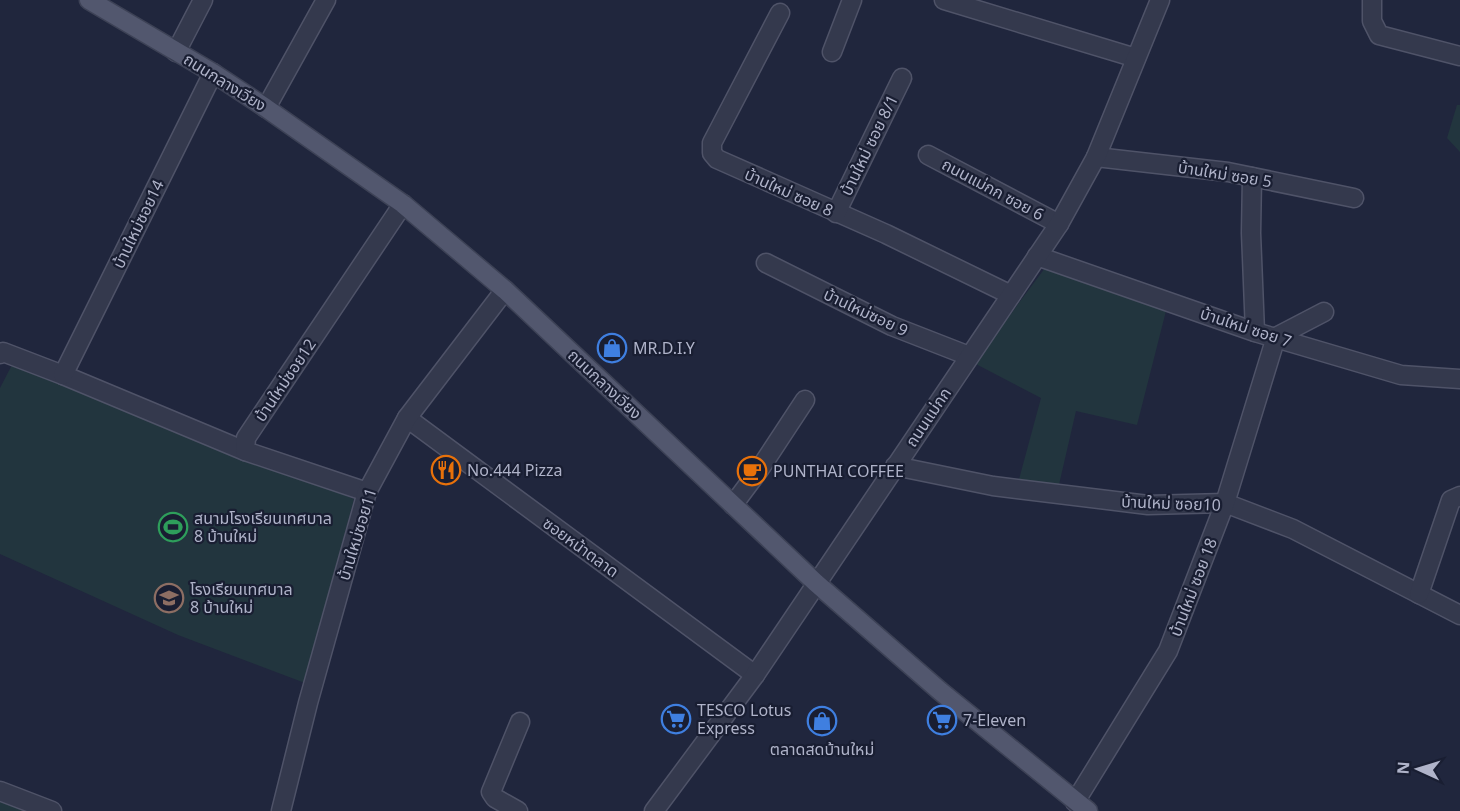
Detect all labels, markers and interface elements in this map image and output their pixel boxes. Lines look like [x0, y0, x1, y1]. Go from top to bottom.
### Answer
street label: ถนนกลางเวียง [179, 48, 271, 116]
street label: บ้านใหม่ ซอย 8/1 [835, 91, 903, 199]
street label: ถนนแม่กก ซอย 6 [938, 153, 1048, 225]
street label: บ้านใหม่ ซอย 5 [1176, 156, 1274, 192]
street label: บ้านใหม่ ซอย 8 [741, 163, 837, 221]
street label: บ้านใหม่ซอย14 [107, 176, 169, 272]
street label: บ้านใหม่ซอย 9 [820, 283, 912, 341]
street label: บ้านใหม่ ซอย 7 [1197, 302, 1295, 352]
shop icon: MR.D.I.Y [596, 332, 628, 364]
street label: บ้านใหม่ซอย12 [249, 334, 321, 426]
place label: MR.D.I.Y [633, 337, 696, 359]
street label: ถนนกลางเวียง [563, 344, 647, 424]
street label: ถนนแม่กก [900, 383, 956, 451]
restaurant icon: No.444 Pizza [430, 454, 462, 486]
cafe icon: PUNTHAI COFFEE [736, 455, 768, 487]
place label: No.444 Pizza [467, 459, 563, 481]
place label: PUNTHAI COFFEE [773, 460, 904, 482]
street label: บ้านใหม่ซอย11 [332, 485, 382, 583]
street label: บ้านใหม่ ซอย10 [1121, 490, 1221, 516]
place label: สนามโรงเรียนเทศบาล 8 บ้านใหม่ [194, 507, 332, 547]
sports icon: สนามโรงเรียนเทศบาล 8 บ้านใหม่ [157, 511, 189, 543]
street label: ซอยหน้าตลาด [539, 512, 623, 582]
street label: บ้านใหม่ ซอย 18 [1164, 534, 1222, 640]
place label: โรงเรียนเทศบาล 8 บ้านใหม่ [190, 578, 293, 618]
school or university icon: โรงเรียนเทศบาล 8 บ้านใหม่ [153, 582, 185, 614]
place label: TESCO Lotus Express [697, 699, 791, 739]
supermarket icon: TESCO Lotus Express [660, 703, 692, 735]
supermarket icon: 7-Eleven [926, 704, 958, 736]
shop icon: ตลาดสดบ้านใหม่ [806, 705, 838, 737]
place label: 7-Eleven [963, 709, 1026, 731]
place label: ตลาดสดบ้านใหม่ [770, 738, 874, 760]
north arrow [1388, 739, 1448, 799]
text: N [1392, 761, 1414, 775]

